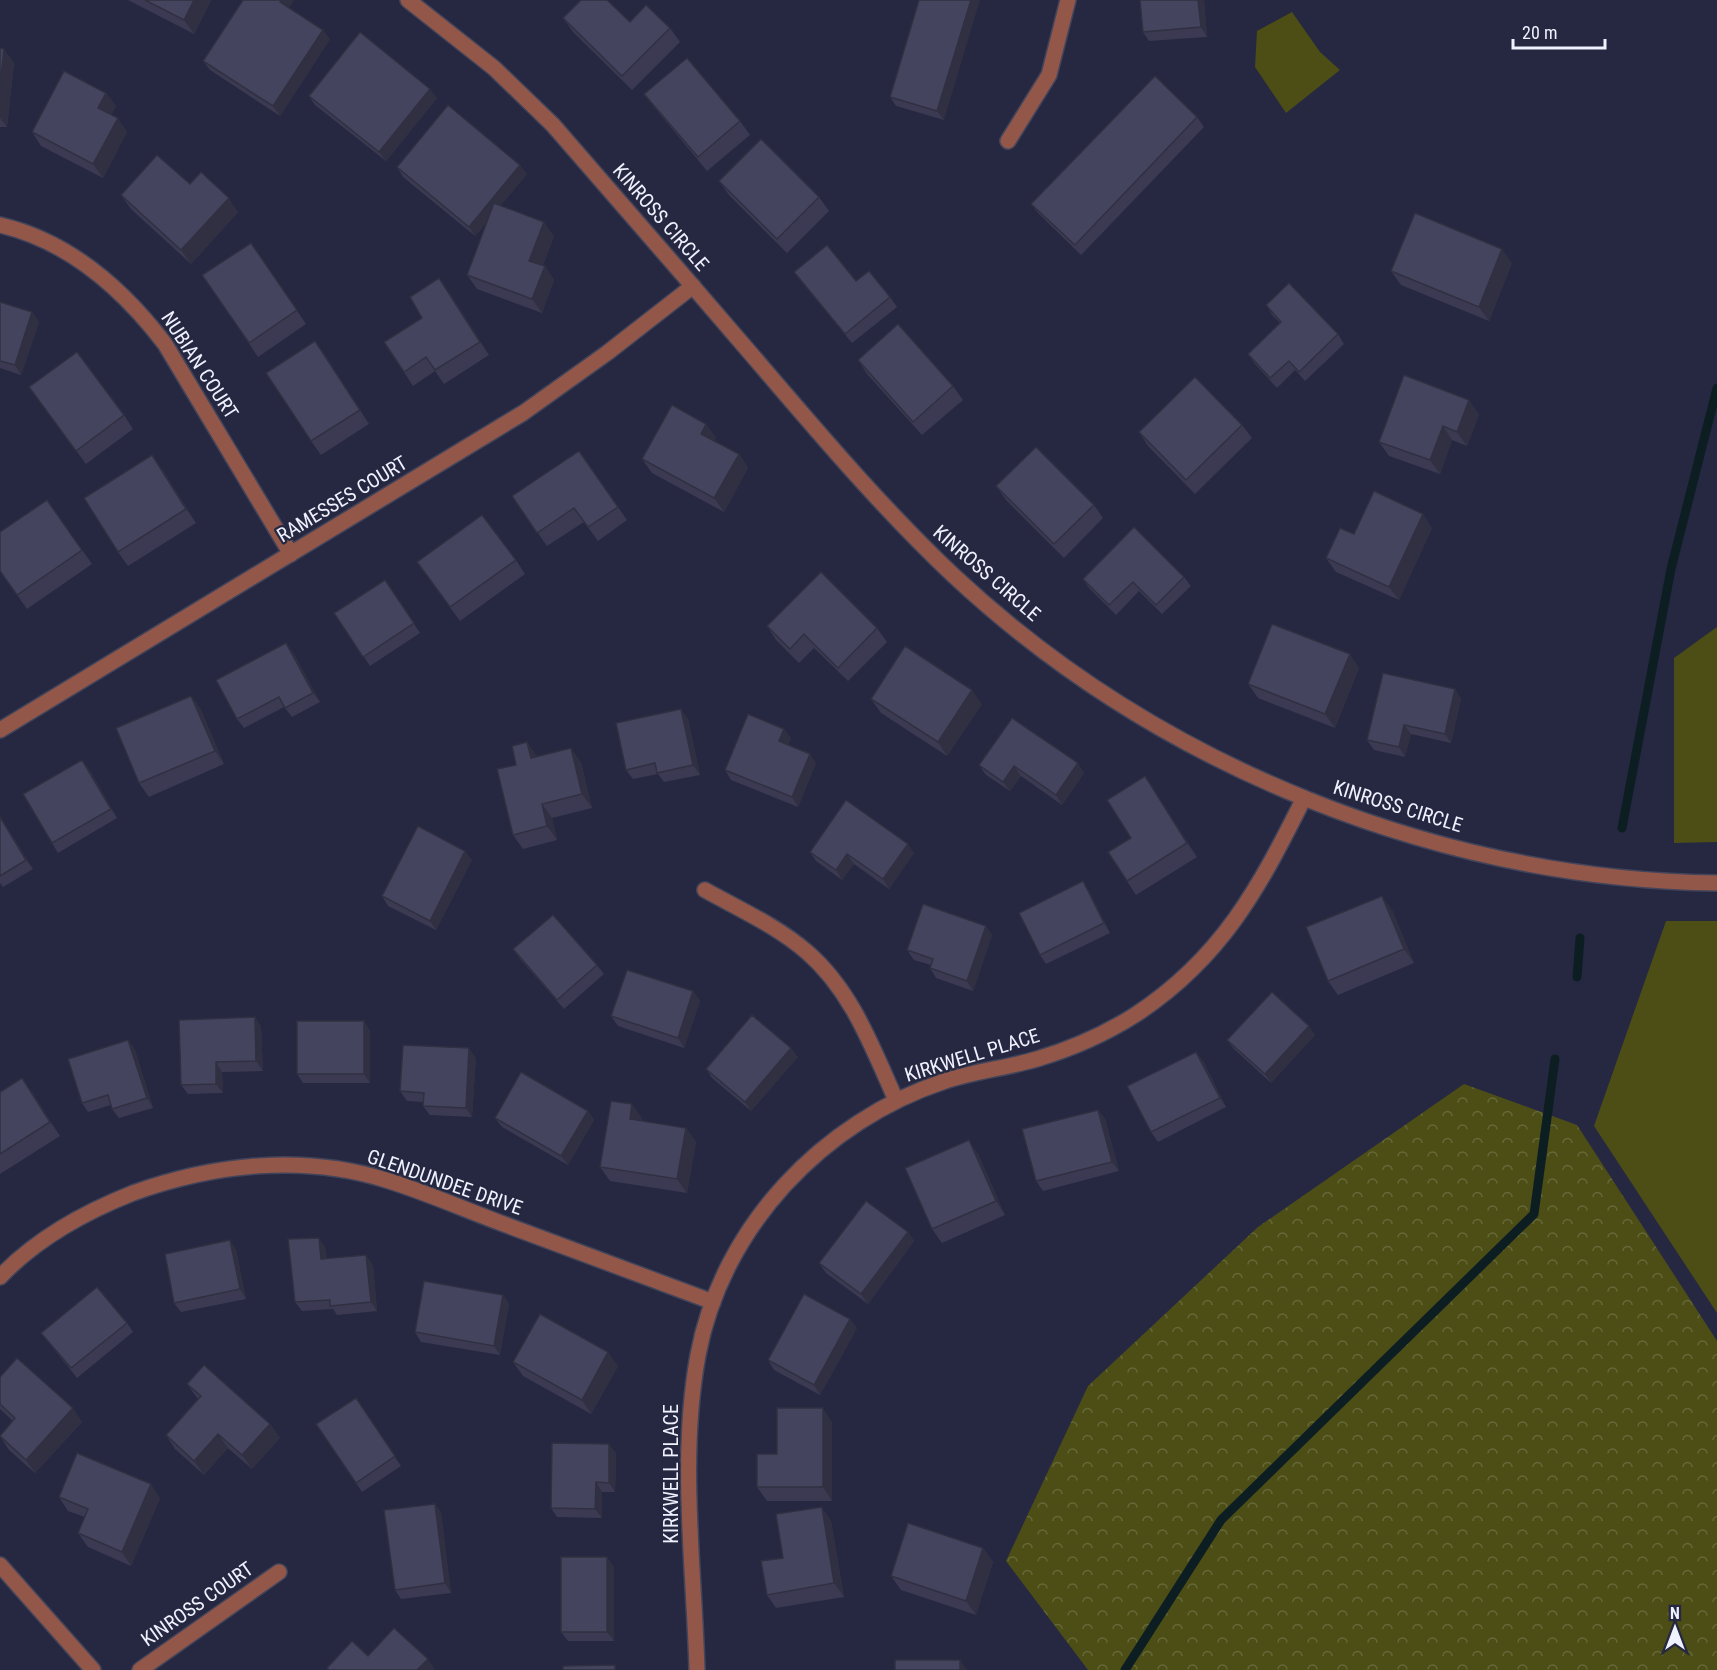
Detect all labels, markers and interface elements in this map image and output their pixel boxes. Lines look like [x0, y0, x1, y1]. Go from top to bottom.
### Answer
scale bar [1513, 12, 1604, 50]
text: 20 m [1522, 22, 1557, 43]
street label: KINROSS CIRCLE [608, 159, 714, 275]
street label: NUBIAN COURT [156, 307, 244, 423]
street label: RAMESSES COURT [273, 451, 411, 547]
street label: KINROSS CIRCLE [929, 520, 1045, 626]
street label: KINROSS CIRCLE [1330, 775, 1466, 837]
street label: KIRKWELL PLACE [902, 1023, 1042, 1087]
street label: GLENDUNDEE DRIVE [364, 1144, 526, 1220]
street label: KIRKWELL PLACE [659, 1404, 683, 1544]
street label: KINROSS COURT [136, 1557, 258, 1651]
north arrow [1645, 1598, 1705, 1658]
text: N [1670, 1604, 1680, 1623]

